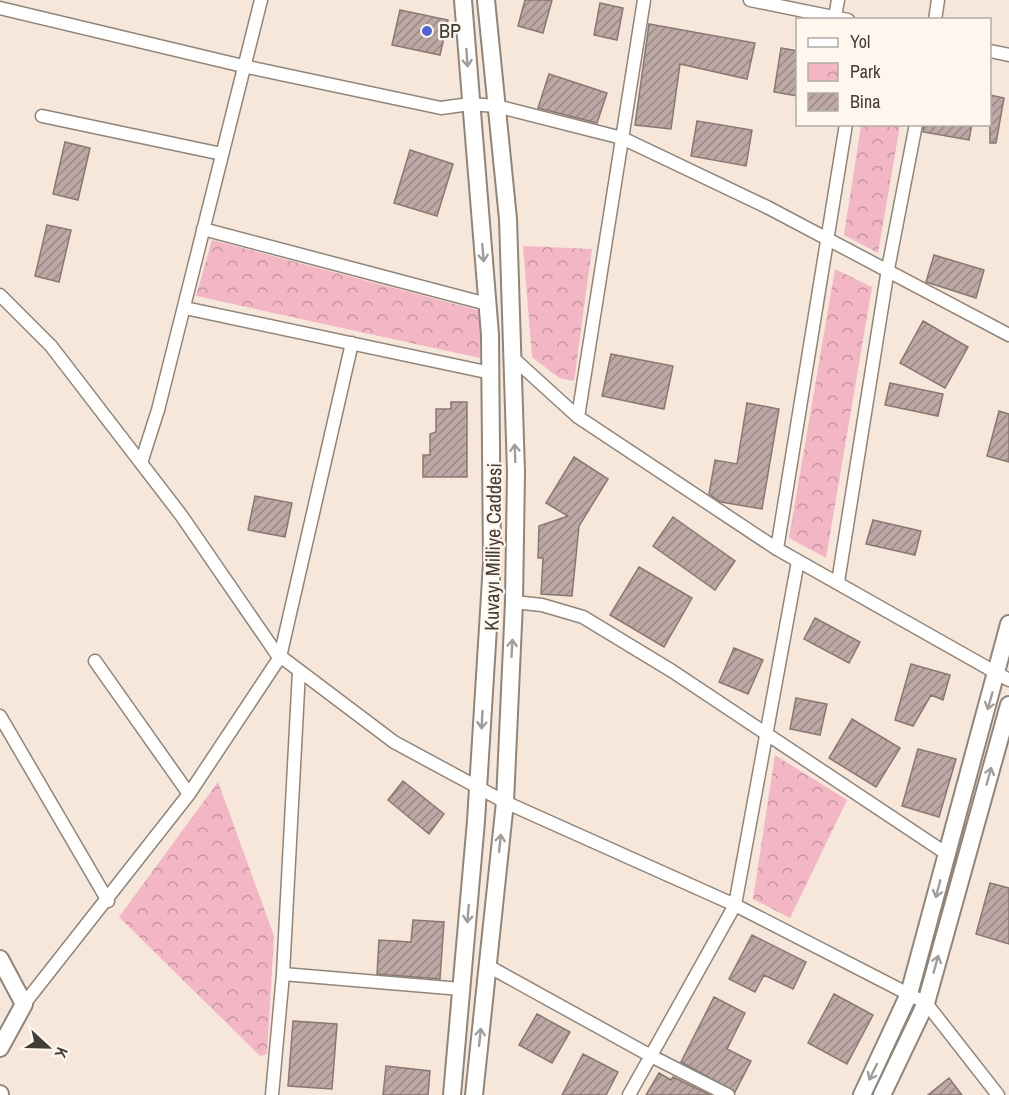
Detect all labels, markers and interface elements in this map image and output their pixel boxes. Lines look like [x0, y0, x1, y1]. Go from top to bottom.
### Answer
place label: BP [439, 17, 461, 44]
legend [796, 18, 991, 126]
marker: BP [420, 24, 434, 38]
text: Yol [850, 29, 870, 54]
one-way arrow [462, 48, 473, 68]
text: Park [850, 59, 881, 84]
text: Bina [850, 89, 880, 114]
one-way arrow [478, 242, 489, 262]
one-way arrow [510, 444, 521, 464]
street label: Kuvayı Milliye Caddesi [478, 463, 507, 631]
one-way arrow [506, 639, 517, 659]
one-way arrow [984, 691, 995, 710]
one-way arrow [476, 710, 487, 729]
one-way arrow [984, 767, 995, 786]
one-way arrow [495, 833, 506, 853]
one-way arrow [932, 879, 943, 898]
one-way arrow [462, 904, 473, 924]
one-way arrow [931, 955, 943, 974]
north arrow [18, 1017, 78, 1077]
one-way arrow [475, 1027, 486, 1047]
text: K [50, 1044, 74, 1062]
one-way arrow [867, 1063, 878, 1081]

